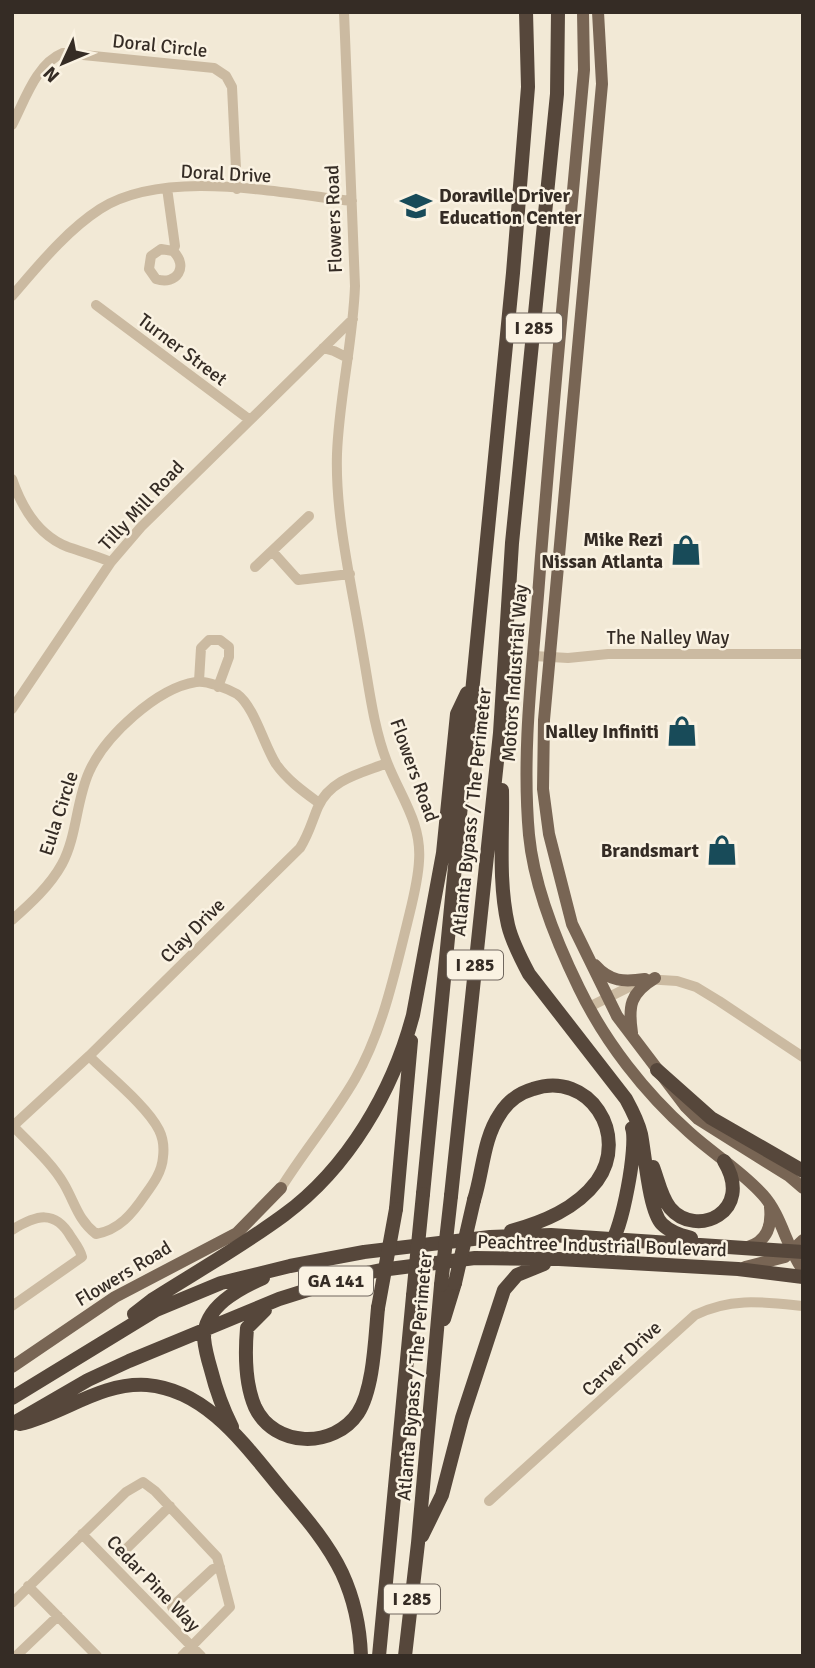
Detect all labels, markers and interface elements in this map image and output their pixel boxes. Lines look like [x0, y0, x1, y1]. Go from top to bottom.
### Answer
north arrow [28, 28, 98, 98]
street label: Doral Circle [111, 29, 209, 63]
text: N [38, 61, 65, 87]
street label: Doral Drive [180, 160, 272, 188]
street label: Flowers Road [320, 165, 348, 273]
place label: Doraville Driver Education Center [439, 184, 582, 230]
school or university icon: Doraville Driver Education Center [399, 189, 433, 223]
street label: Turner Street [133, 308, 232, 391]
road number: I 285 [506, 314, 562, 342]
street label: Tilly Mill Road [94, 456, 190, 556]
place label: Mike Rezi Nissan Atlanta [541, 528, 663, 574]
shop icon: Mike Rezi Nissan Atlanta [669, 533, 703, 567]
street label: Motors Industrial Way [497, 583, 533, 763]
street label: The Nalley Way [607, 626, 729, 650]
street label: Atlanta Bypass / The Perimeter [447, 686, 497, 938]
shop icon: Nalley Infiniti [665, 714, 699, 748]
street label: Flowers Road [384, 715, 444, 825]
place label: Nalley Infiniti [545, 720, 659, 744]
street label: Eula Circle [34, 768, 84, 859]
shop icon: Brandsmart [705, 833, 739, 867]
place label: Brandsmart [601, 839, 699, 863]
street label: Clay Drive [155, 893, 230, 968]
road number: I 285 [447, 950, 503, 980]
street label: Peachtree Industrial Boulevard [477, 1230, 727, 1262]
street label: Flowers Road [71, 1236, 176, 1312]
street label: Atlanta Bypass / The Perimeter [392, 1250, 438, 1502]
road number: GA 141 [299, 1266, 373, 1296]
street label: Carver Drive [577, 1316, 666, 1402]
street label: Cedar Pine Way [101, 1530, 206, 1637]
road number: I 285 [384, 1584, 440, 1614]

